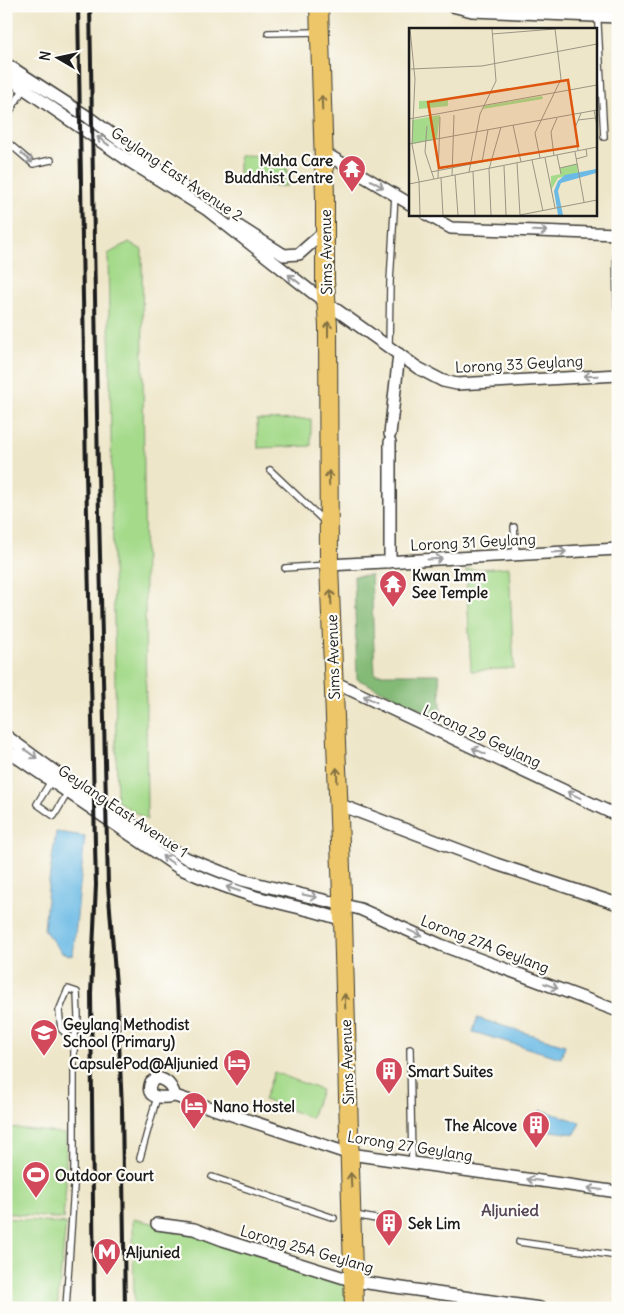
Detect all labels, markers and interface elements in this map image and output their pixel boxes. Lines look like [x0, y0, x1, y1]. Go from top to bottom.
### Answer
inset map [409, 28, 596, 215]
north arrow [32, 32, 82, 82]
text: N [36, 50, 55, 62]
one-way arrow [317, 95, 327, 112]
street label: Geylang East Avenue 2 [108, 123, 246, 225]
one-way arrow [97, 136, 110, 147]
place label: Maha Care Buddhist Centre [224, 151, 333, 187]
one-way arrow [20, 152, 33, 164]
temple icon: Maha Care Buddhist Centre [337, 154, 367, 193]
one-way arrow [370, 180, 384, 190]
street label: Sims Avenue [316, 209, 336, 295]
one-way arrow [531, 226, 547, 236]
one-way arrow [288, 273, 301, 284]
one-way arrow [323, 322, 333, 338]
street label: Lorong 33 Geylang [454, 351, 584, 377]
one-way arrow [584, 371, 600, 380]
one-way arrow [324, 470, 333, 486]
street label: Lorong 31 Geylang [410, 529, 536, 555]
one-way arrow [551, 547, 567, 556]
one-way arrow [426, 554, 442, 563]
place label: Kwan Imm See Temple [412, 566, 488, 603]
temple icon: Kwan Imm See Temple [378, 569, 408, 608]
one-way arrow [326, 589, 335, 605]
street label: Sims Avenue [322, 614, 344, 700]
one-way arrow [363, 694, 378, 704]
street label: Lorong 29 Geylang [420, 700, 544, 772]
one-way arrow [472, 745, 487, 755]
one-way arrow [24, 749, 38, 759]
street label: Geylang East Avenue 1 [55, 761, 191, 861]
one-way arrow [332, 767, 341, 783]
one-way arrow [567, 790, 582, 799]
one-way arrow [161, 855, 175, 865]
one-way arrow [226, 884, 242, 893]
one-way arrow [301, 892, 317, 901]
street label: Lorong 27A Geylang [418, 911, 552, 977]
one-way arrow [407, 928, 422, 938]
one-way arrow [543, 982, 559, 991]
one-way arrow [341, 993, 350, 1009]
place label: Geylang Methodist School (Primary) [63, 1015, 190, 1052]
school or university icon: Geylang Methodist School (Primary) [29, 1018, 59, 1057]
street label: Sims Avenue [336, 1019, 358, 1105]
hotel icon: CapsulePod@Aljunied [222, 1048, 252, 1087]
place label: CapsulePod@Aljunied [69, 1054, 218, 1074]
building icon: Smart Suites [374, 1056, 404, 1095]
place label: Smart Suites [408, 1062, 493, 1081]
hotel icon: Nano Hostel [179, 1091, 209, 1130]
place label: Nano Hostel [213, 1097, 295, 1116]
building icon: The Alcove [521, 1110, 551, 1149]
place label: The Alcove [445, 1116, 517, 1135]
street label: Lorong 27 Geylang [346, 1127, 474, 1165]
sports icon: Outdoor Court [21, 1160, 51, 1199]
place label: Outdoor Court [55, 1166, 155, 1185]
one-way arrow [346, 1172, 356, 1188]
one-way arrow [526, 1175, 542, 1185]
one-way arrow [588, 1184, 604, 1194]
district label: Aljunied [481, 1200, 539, 1220]
building icon: Sek Lim [374, 1208, 404, 1247]
place label: Sek Lim [408, 1214, 460, 1233]
street label: Lorong 25A Geylang [238, 1221, 376, 1277]
metro station icon: Aljunied [92, 1237, 122, 1276]
place label: Aljunied [126, 1243, 180, 1262]

